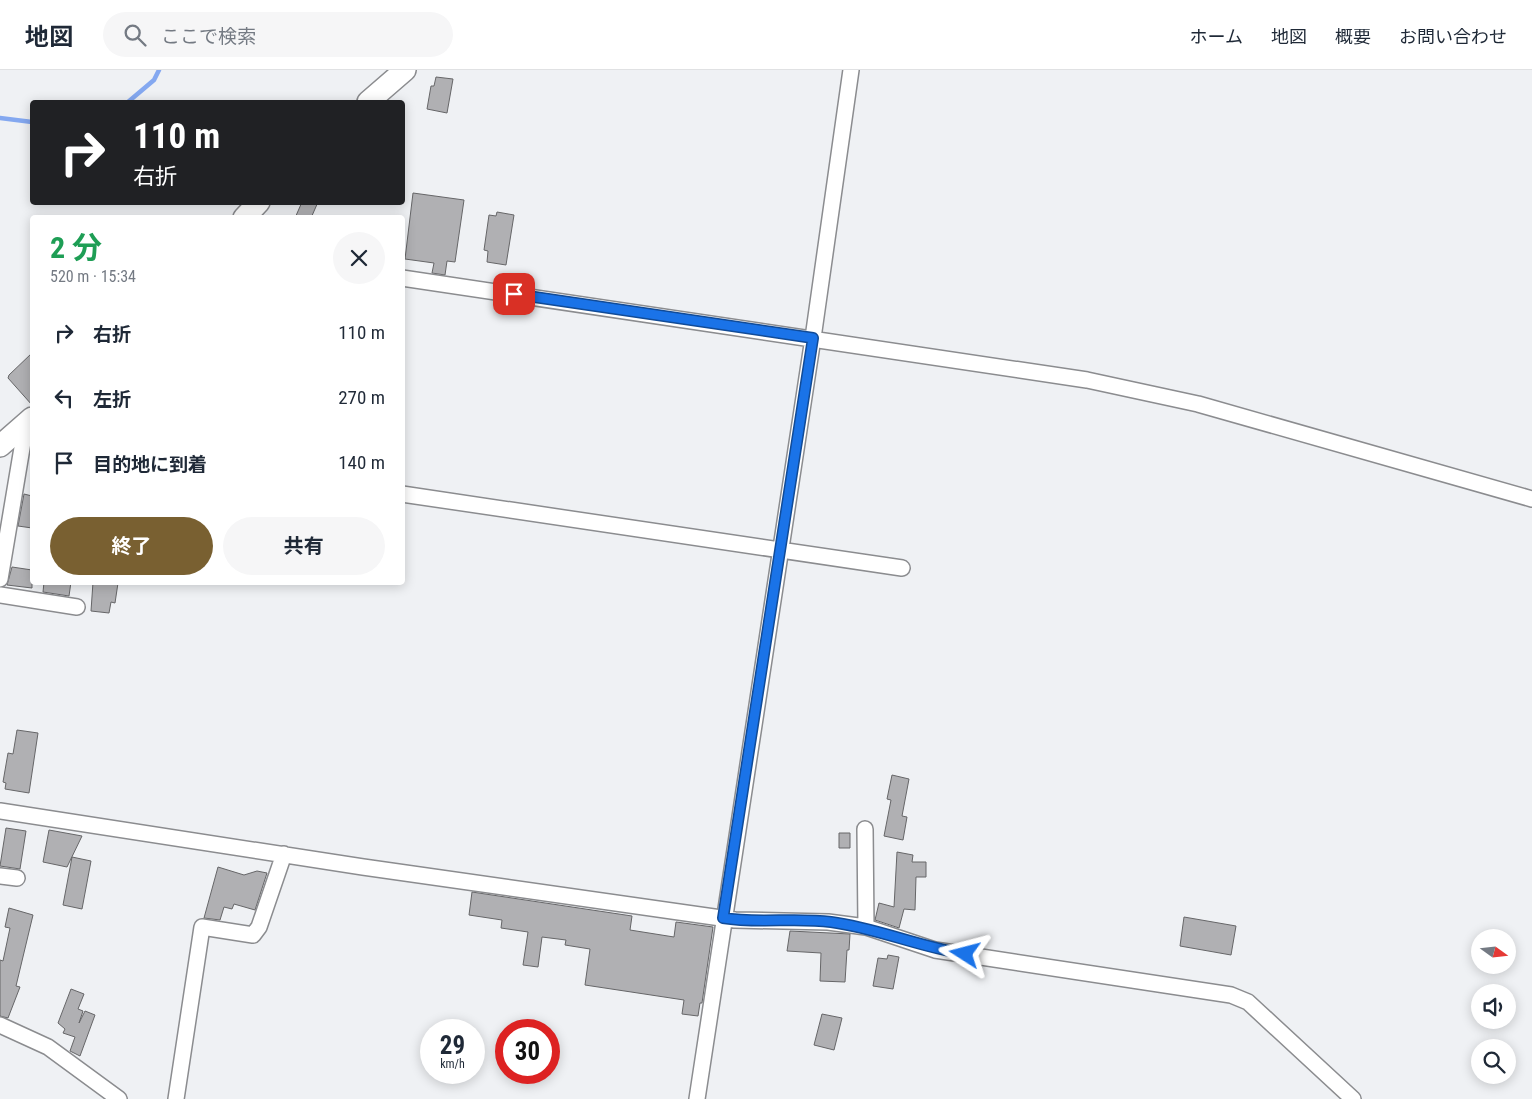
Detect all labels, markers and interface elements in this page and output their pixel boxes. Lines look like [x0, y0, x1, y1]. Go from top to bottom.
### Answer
search box [103, 12, 453, 57]
icon: search [121, 21, 149, 49]
text: 地図 [25, 23, 73, 51]
text: ここで検索 [161, 25, 256, 48]
text: ホーム [1190, 26, 1243, 47]
text: 地図 [1271, 26, 1307, 47]
text: 概要 [1335, 26, 1371, 47]
text: お問い合わせ [1399, 26, 1507, 47]
text: 110 m [133, 116, 220, 157]
icon: right [50, 120, 115, 185]
text: 右折 [133, 164, 177, 189]
text: 2 分 [50, 230, 102, 265]
button: close [333, 232, 385, 284]
text: 520 m · 15:34 [50, 267, 136, 286]
pin [493, 273, 535, 315]
icon: arrive [500, 280, 528, 308]
icon: right [50, 319, 78, 347]
text: 110 m [338, 321, 385, 344]
text: 右折 [93, 323, 131, 346]
icon: left [50, 384, 78, 412]
text: 270 m [338, 386, 385, 409]
text: 左折 [93, 388, 131, 411]
icon: arrive [50, 449, 78, 477]
text: 140 m [338, 451, 385, 474]
text: 目的地に到着 [93, 453, 207, 476]
button: 終了 [50, 517, 213, 575]
button: 共有 [223, 517, 385, 575]
position arrow [938, 927, 990, 979]
north arrow [1471, 929, 1516, 974]
map controls [1471, 929, 1516, 1084]
button: sound [1471, 984, 1516, 1029]
speed limit sign: 30 [495, 1019, 560, 1084]
text: 29 [440, 1031, 465, 1060]
button: search [1471, 1039, 1516, 1084]
text: km/h [440, 1057, 465, 1071]

